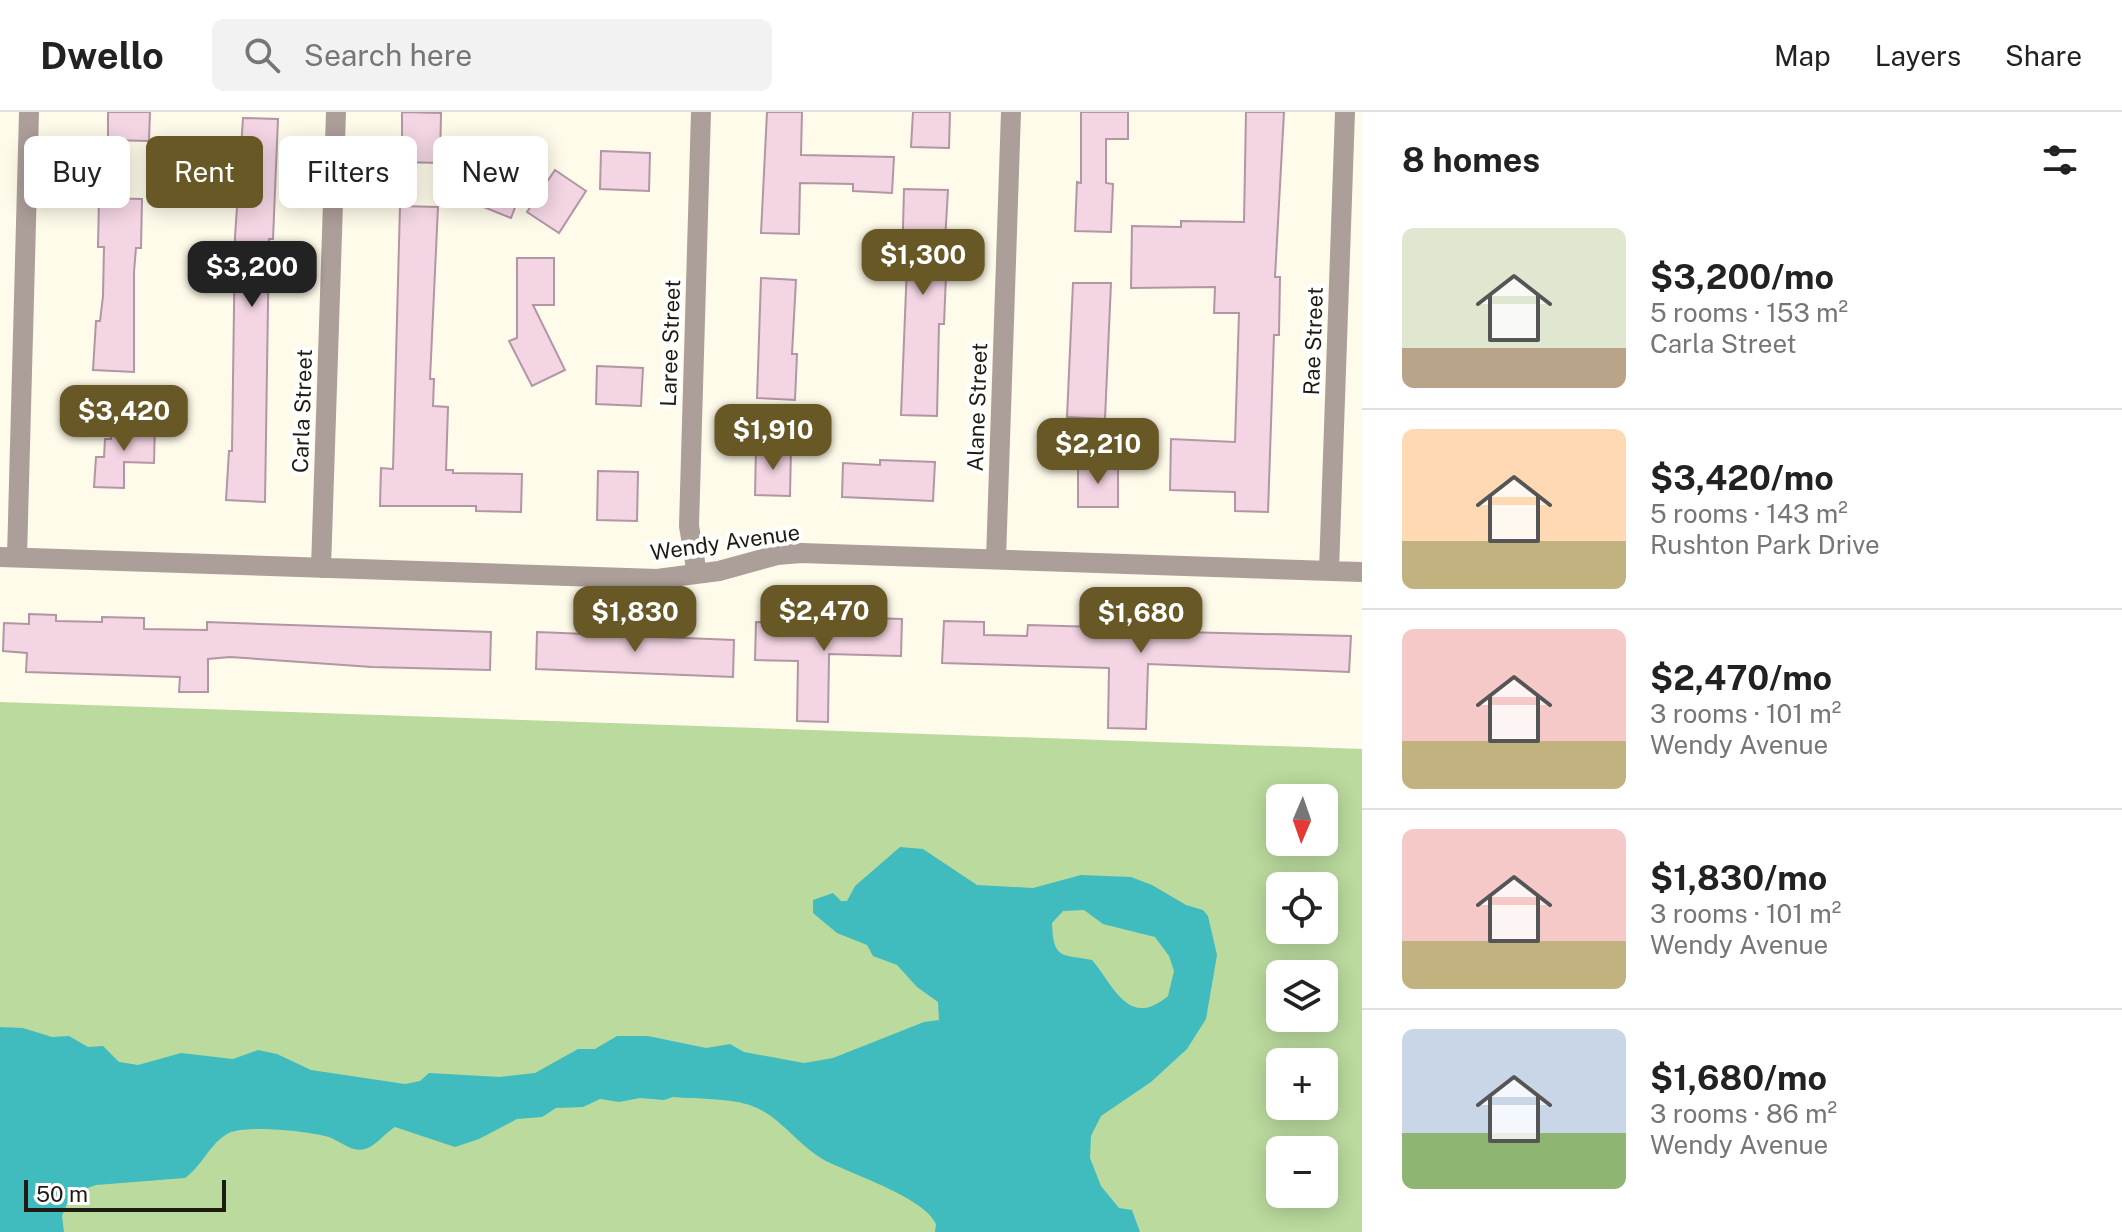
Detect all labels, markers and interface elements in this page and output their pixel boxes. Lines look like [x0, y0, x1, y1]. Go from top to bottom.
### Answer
search box [212, 19, 772, 91]
text: Dwello [40, 33, 164, 78]
icon: search [240, 33, 284, 77]
text: Search here [304, 37, 472, 73]
text: Map [1774, 39, 1831, 72]
text: Layers [1875, 39, 1961, 72]
text: Share [2005, 39, 2082, 72]
chip: Buy [24, 136, 130, 208]
chip: Rent [146, 136, 263, 208]
chip: Filters [279, 136, 417, 208]
chip: New [433, 136, 548, 208]
icon: filters [2038, 138, 2082, 182]
text: 8 homes [1402, 140, 1540, 180]
pin: $1,300 [858, 229, 988, 297]
text: $1,300 [880, 239, 966, 270]
pin: $3,200 [187, 241, 317, 309]
text: $3,200 [206, 251, 298, 282]
text: $3,200/mo [1650, 257, 1834, 297]
icon: home [1466, 260, 1562, 356]
street label: Laree Street [655, 279, 685, 407]
street label: Rae Street [1298, 286, 1328, 396]
text: 5 rooms · 153 m² [1650, 297, 1848, 328]
text: Carla Street [1650, 328, 1797, 359]
street label: Alane Street [962, 342, 992, 472]
street label: Carla Street [287, 349, 317, 473]
pin: $3,420 [59, 385, 189, 453]
text: $3,420 [78, 395, 170, 426]
pin: $1,910 [708, 404, 838, 472]
text: $1,910 [732, 414, 814, 445]
pin: $2,210 [1033, 418, 1163, 486]
text: $2,210 [1055, 428, 1141, 459]
text: $3,420/mo [1650, 458, 1834, 498]
icon: home [1466, 461, 1562, 557]
text: 5 rooms · 143 m² [1650, 498, 1848, 529]
street label: Wendy Avenue [648, 519, 802, 565]
text: Rushton Park Drive [1650, 529, 1880, 560]
pin: $2,470 [759, 585, 889, 653]
pin: $1,830 [570, 586, 700, 654]
pin: $1,680 [1076, 587, 1206, 655]
text: $2,470 [778, 595, 870, 626]
text: $1,830 [591, 596, 679, 627]
text: $1,680 [1097, 597, 1185, 628]
text: $2,470/mo [1650, 658, 1832, 698]
icon: home [1466, 661, 1562, 757]
text: 3 rooms · 101 m² [1650, 698, 1841, 729]
text: Wendy Avenue [1650, 729, 1828, 760]
north arrow [1266, 784, 1338, 856]
map controls [1266, 784, 1338, 1208]
text: $1,830/mo [1650, 858, 1827, 898]
icon: home [1466, 861, 1562, 957]
button: locate [1266, 872, 1338, 944]
text: 3 rooms · 101 m² [1650, 898, 1841, 929]
text: Wendy Avenue [1650, 929, 1828, 960]
button: layers [1266, 960, 1338, 1032]
button: + [1266, 1048, 1338, 1120]
text: $1,680/mo [1650, 1058, 1827, 1098]
icon: home [1466, 1061, 1562, 1157]
text: 3 rooms · 86 m² [1650, 1098, 1837, 1129]
text: Wendy Avenue [1650, 1129, 1828, 1160]
button: − [1266, 1136, 1338, 1208]
scale bar [24, 1176, 226, 1212]
text: 50 m [36, 1181, 88, 1207]

